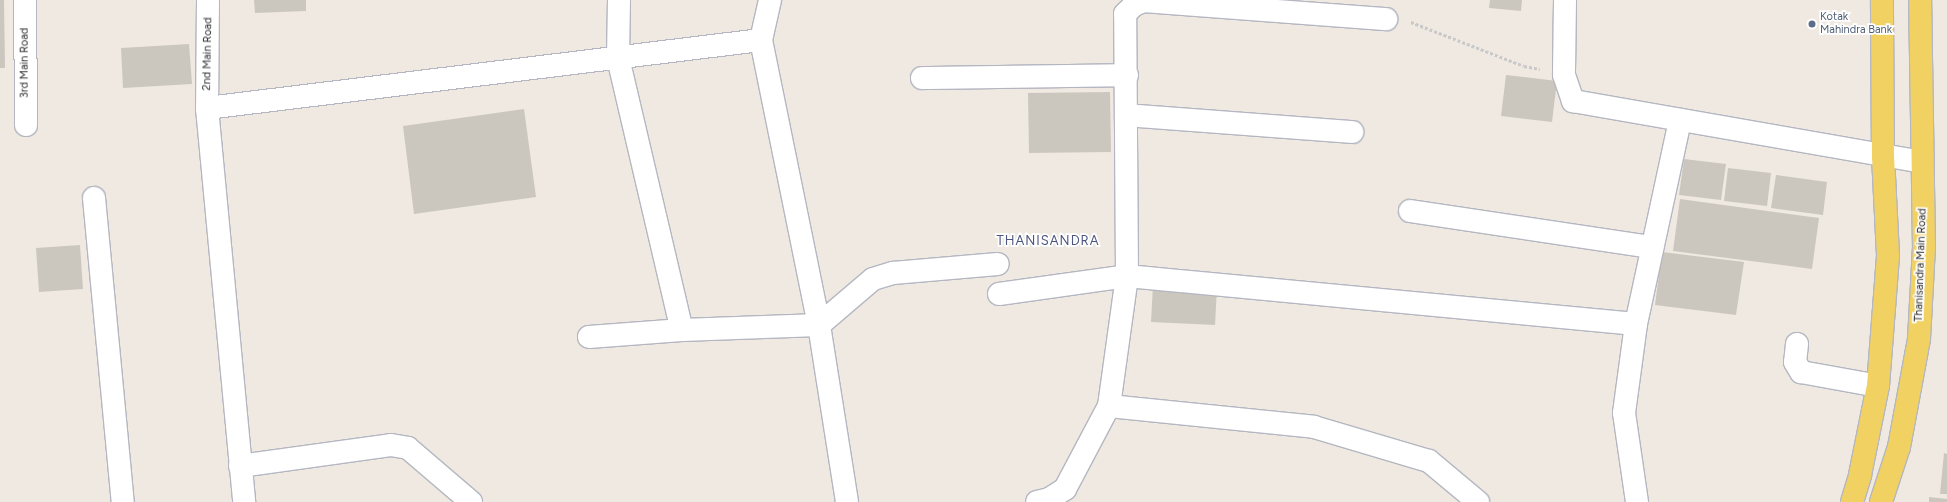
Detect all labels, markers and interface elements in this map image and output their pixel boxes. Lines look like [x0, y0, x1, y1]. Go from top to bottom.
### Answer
place label: Kotak Mahindra Bank [1820, 11, 1892, 37]
street label: 2nd Main Road [201, 17, 215, 91]
marker: Kotak Mahindra Bank [1807, 19, 1817, 29]
street label: 3rd Main Road [18, 28, 32, 98]
street label: Thanisandra Main Road [1912, 208, 1930, 322]
district label: THANISANDRA [996, 233, 1100, 249]

